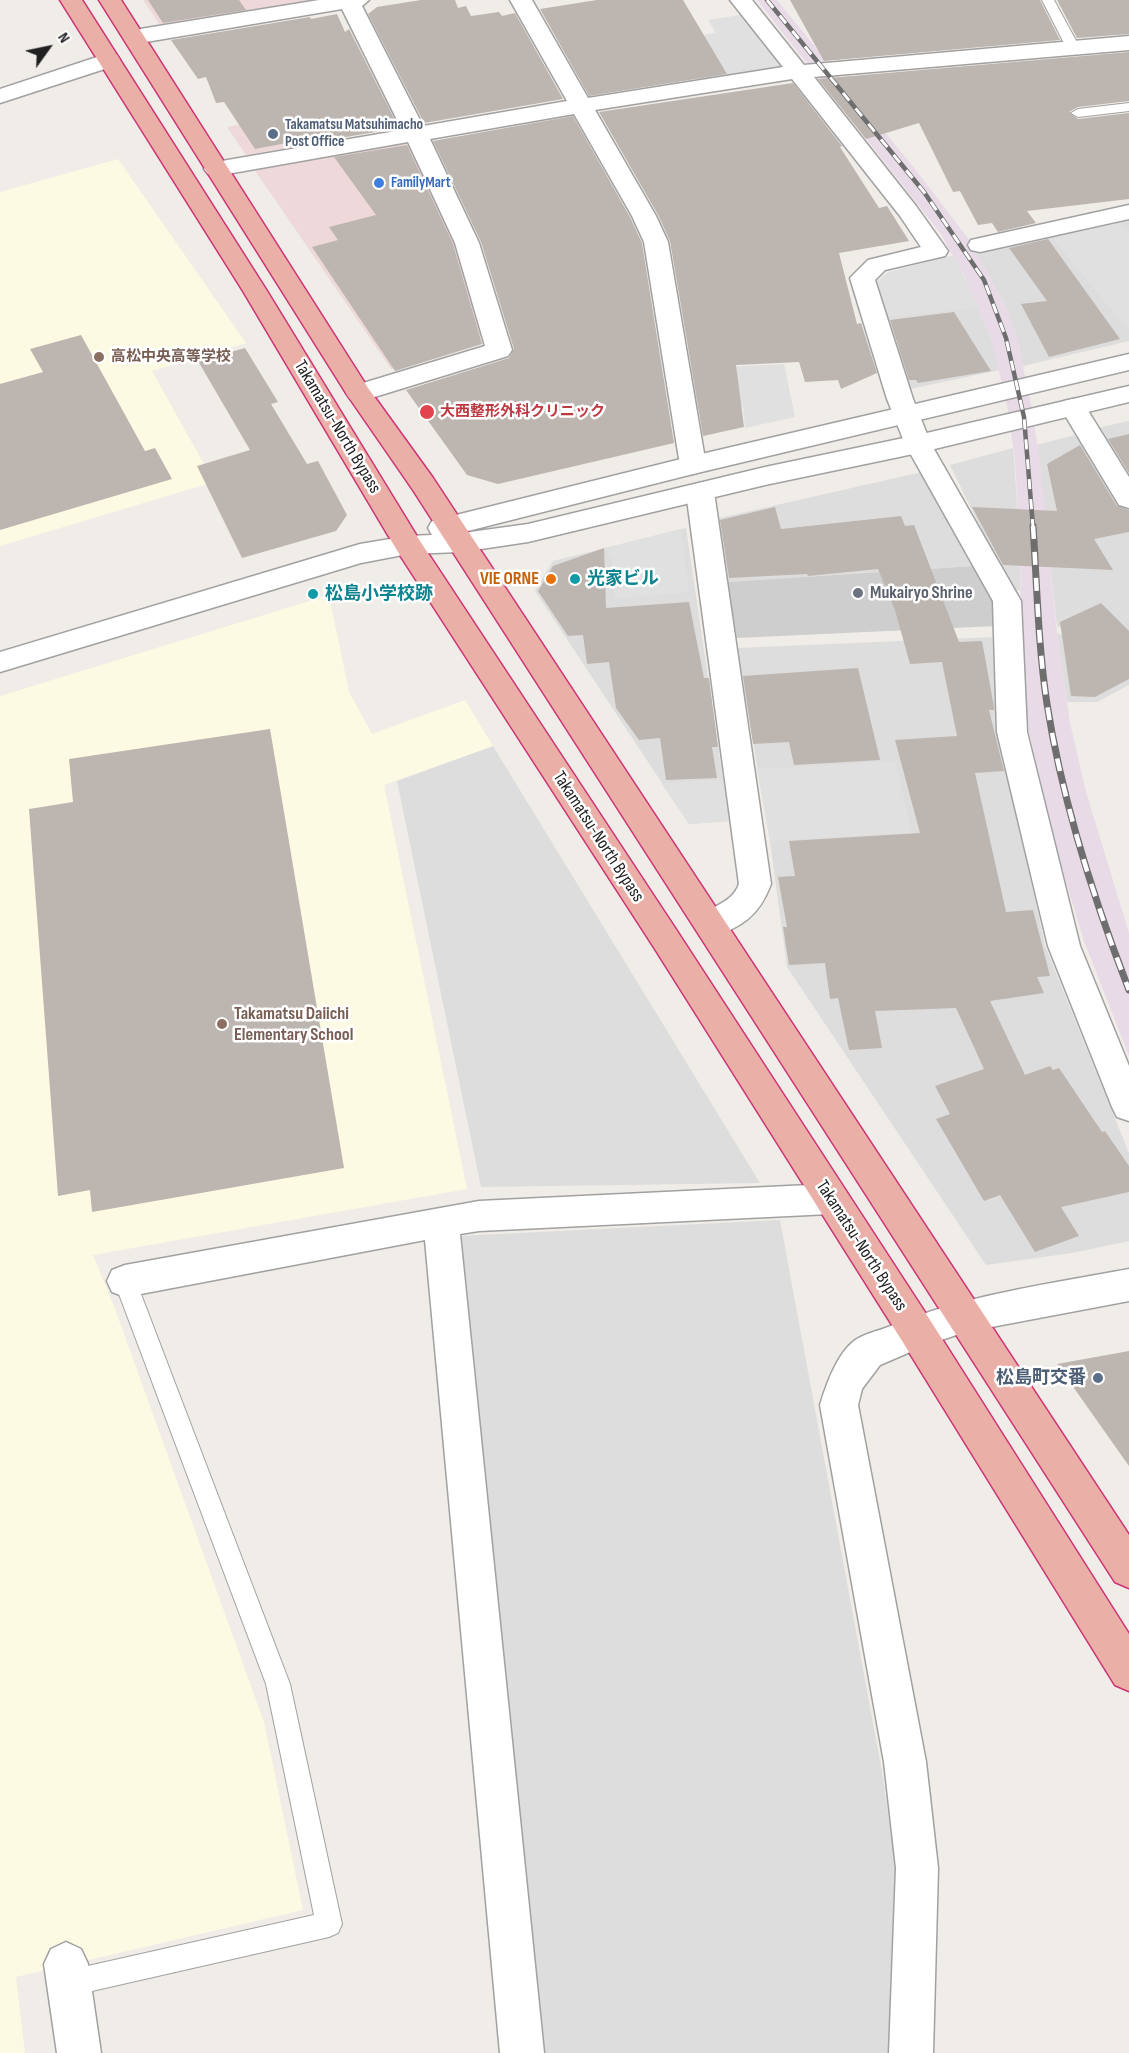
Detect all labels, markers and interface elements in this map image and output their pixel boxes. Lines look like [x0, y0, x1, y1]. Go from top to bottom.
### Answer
north arrow [18, 18, 78, 78]
text: N [53, 29, 74, 47]
place label: Takamatsu Matsuhimacho Post Office [285, 116, 423, 151]
marker: Takamatsu Matsuhimacho Post Office [266, 127, 280, 141]
place label: FamilyMart [391, 174, 451, 192]
marker: FamilyMart [372, 176, 386, 190]
place label: 高松中央高等学校 [111, 348, 231, 366]
marker: 高松中央高等学校 [92, 350, 106, 364]
street label: Takamatsu-North Bypass [289, 357, 385, 497]
marker: 大西整形外科クリニック [418, 403, 436, 421]
place label: 大西整形外科クリニック [440, 403, 605, 421]
place label: VIE ORNE [480, 568, 539, 590]
place label: 光家ビル [587, 568, 659, 590]
marker: VIE ORNE [544, 572, 558, 586]
marker: 光家ビル [568, 572, 582, 586]
place label: Mukairyo Shrine [870, 582, 973, 604]
place label: 松島小学校跡 [325, 583, 433, 605]
marker: Mukairyo Shrine [851, 586, 865, 600]
marker: 松島小学校跡 [306, 587, 320, 601]
street label: Takamatsu-North Bypass [548, 768, 648, 906]
place label: Takamatsu Daiichi Elementary School [234, 1003, 353, 1046]
marker: Takamatsu Daiichi Elementary School [215, 1017, 229, 1031]
street label: Takamatsu-North Bypass [811, 1177, 911, 1315]
place label: 松島町交番 [996, 1367, 1086, 1389]
marker: 松島町交番 [1091, 1371, 1105, 1385]

